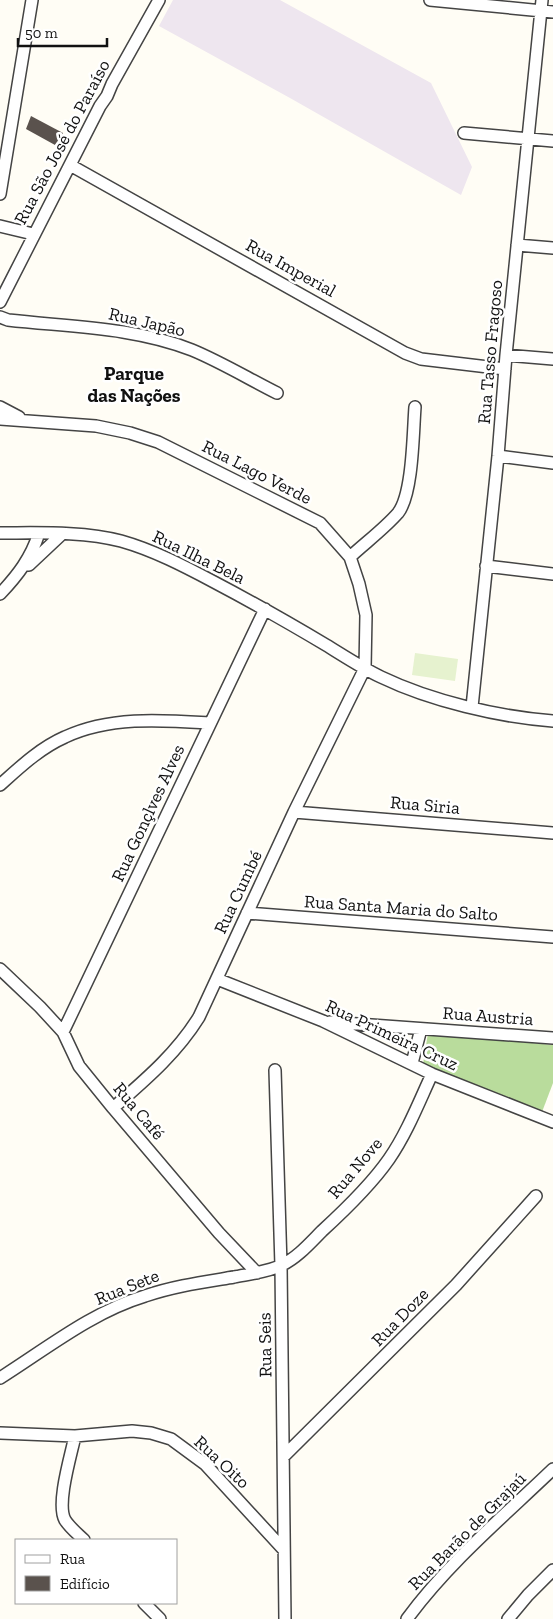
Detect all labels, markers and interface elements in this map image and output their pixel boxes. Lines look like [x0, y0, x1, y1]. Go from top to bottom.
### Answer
scale bar [18, 15, 106, 47]
text: 50 m [25, 24, 58, 42]
street label: Rua São José do Paraíso [9, 56, 115, 228]
street label: Rua Imperial [242, 234, 340, 302]
street label: Rua Tasso Fragoso [473, 279, 507, 425]
street label: Rua Japão [107, 303, 187, 341]
district label: Parque das Nações [87, 362, 181, 407]
street label: Rua Lago Verde [199, 435, 315, 509]
street label: Rua Ilha Bela [149, 525, 249, 589]
street label: Rua Gonçlves Alves [107, 741, 190, 885]
street label: Rua Siria [389, 791, 461, 819]
street label: Rua Cumbé [209, 847, 267, 937]
street label: Rua Santa Maria do Salto [303, 890, 499, 926]
street label: Rua Primeira Cruz [322, 995, 462, 1075]
street label: Rua Austria [442, 1002, 534, 1030]
street label: Rua Café [109, 1078, 169, 1144]
street label: Rua Nove [323, 1133, 387, 1203]
street label: Rua Sete [92, 1264, 162, 1310]
street label: Rua Doze [367, 1283, 433, 1351]
street label: Rua Seis [253, 1312, 277, 1378]
street label: Rua Oito [190, 1431, 254, 1493]
street label: Rua Barão de Grajaú [404, 1468, 530, 1594]
legend [15, 1539, 178, 1604]
text: Rua [60, 1550, 85, 1568]
text: Edifício [60, 1575, 110, 1593]

